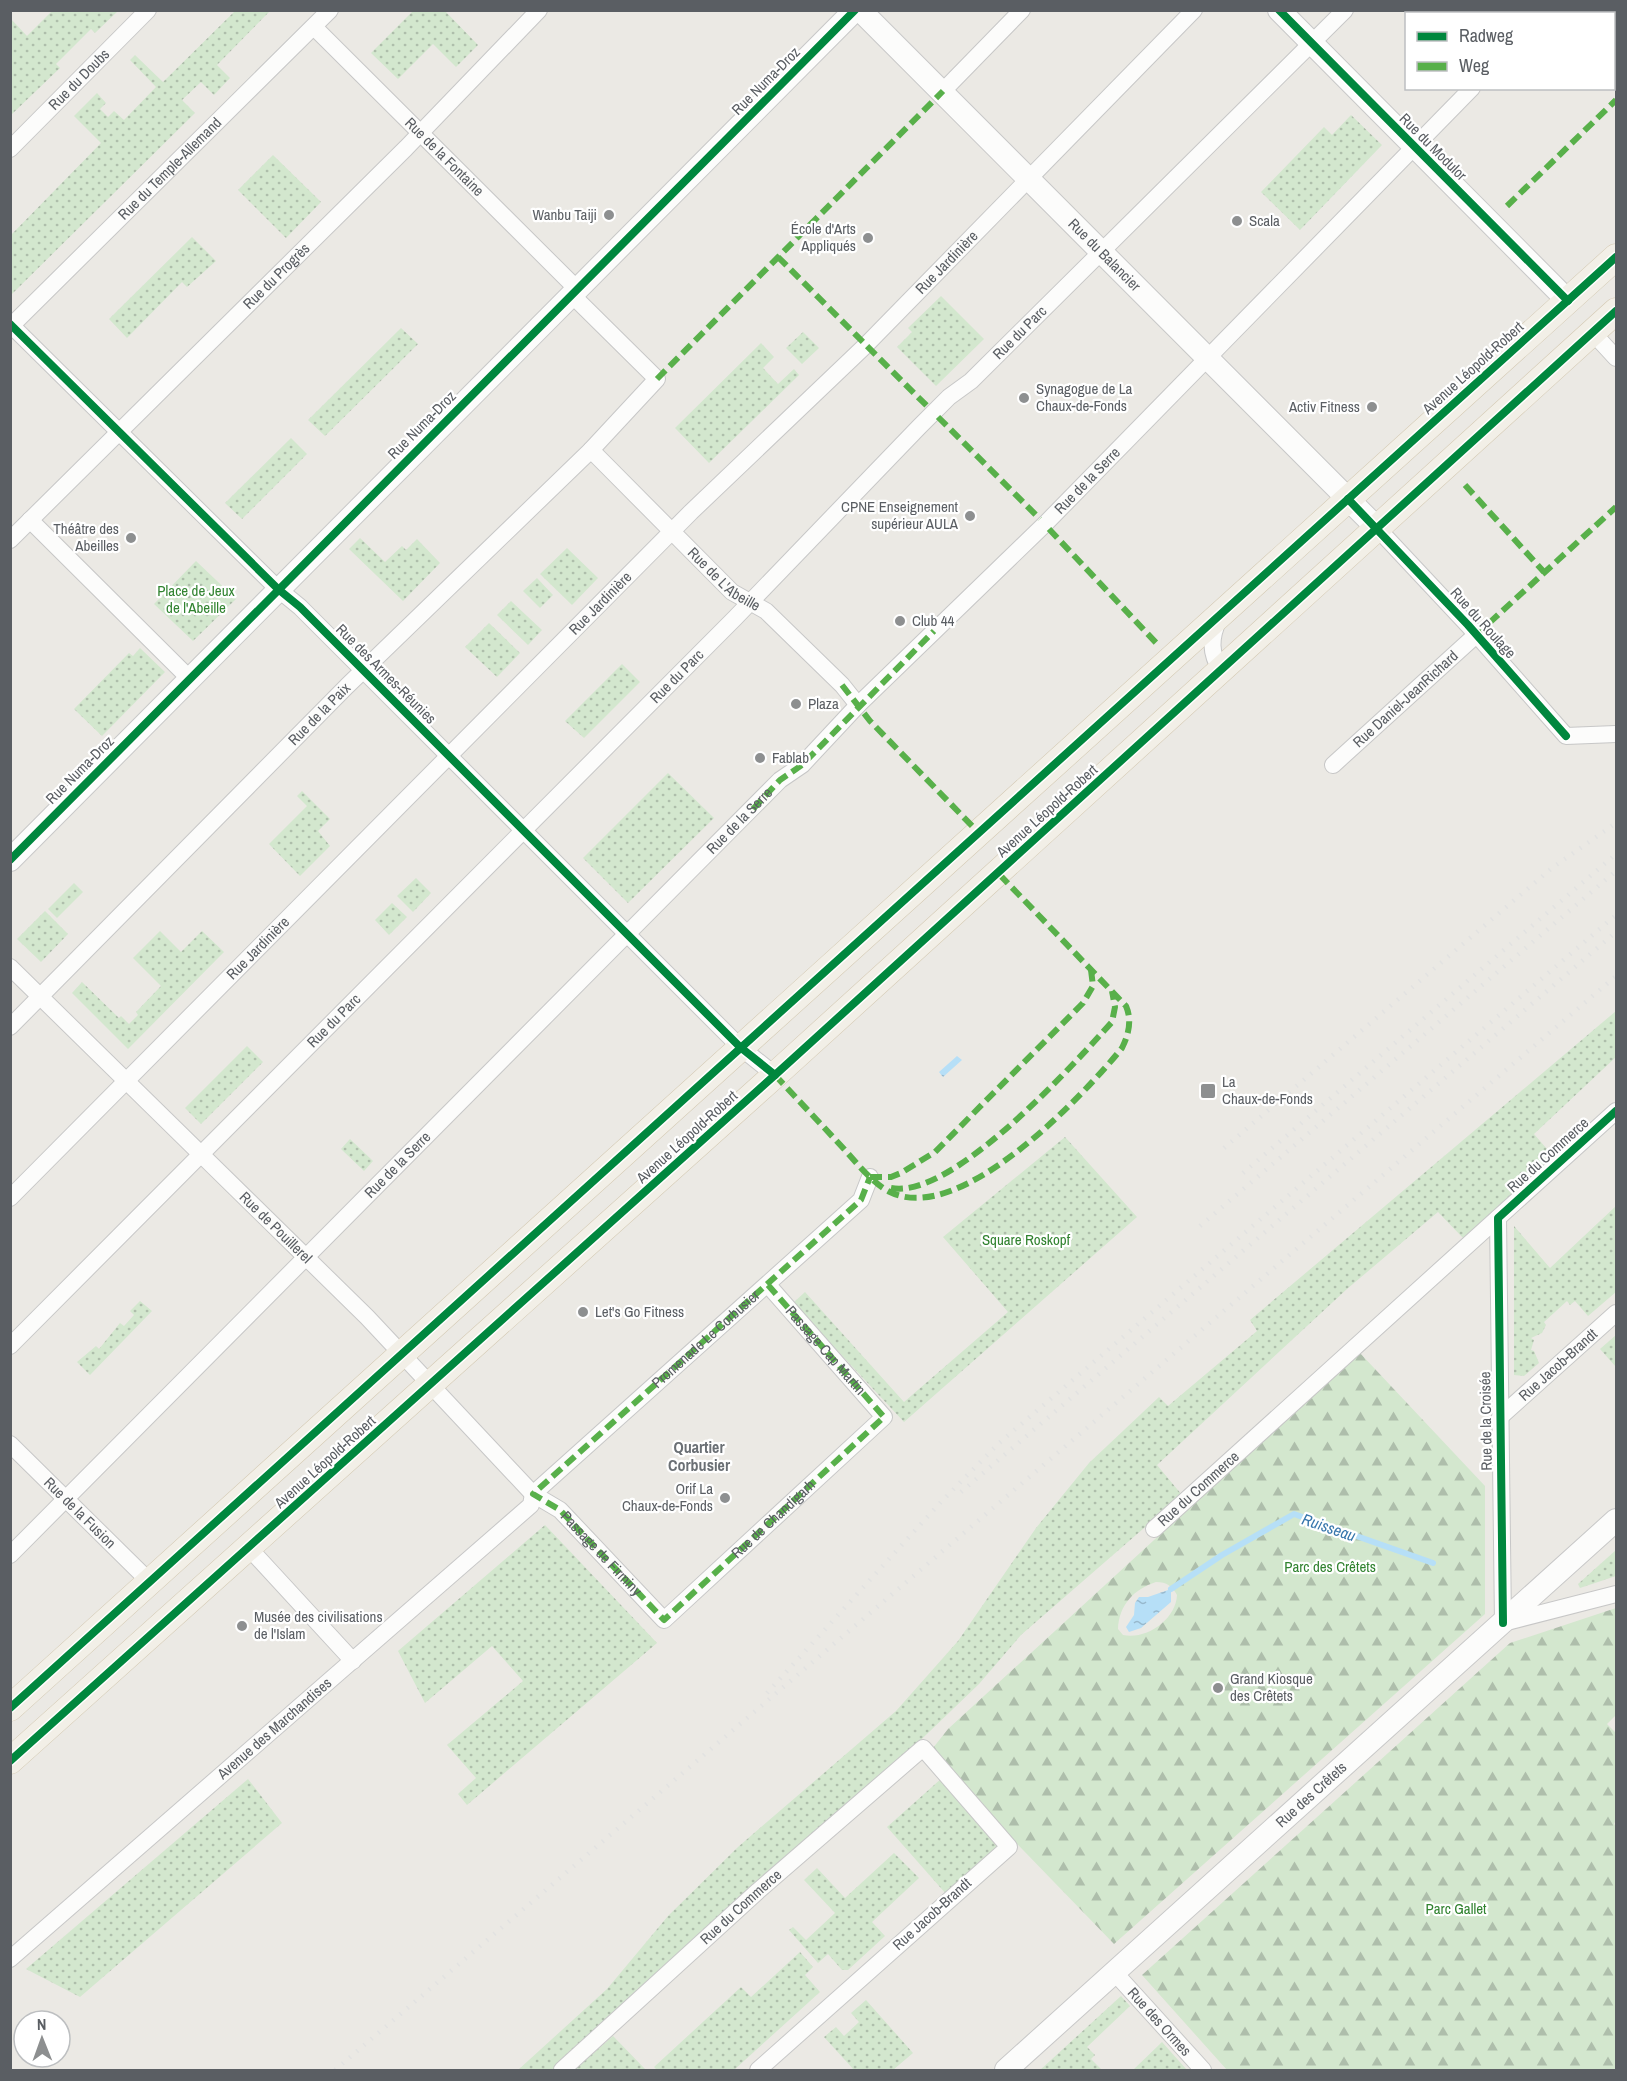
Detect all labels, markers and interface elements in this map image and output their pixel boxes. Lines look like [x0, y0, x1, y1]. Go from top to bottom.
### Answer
legend [1405, 12, 1615, 90]
text: Radweg [1459, 23, 1514, 48]
street label: Rue Numa-Droz [727, 42, 804, 119]
street label: Rue du Doubs [44, 44, 114, 114]
text: Weg [1459, 53, 1490, 78]
street label: Rue du Modulor [1395, 108, 1472, 185]
street label: Rue du Temple-Allemand [113, 112, 226, 224]
street label: Rue de la Fontaine [400, 112, 489, 201]
place label: Wanbu Taiji [532, 204, 597, 225]
marker: Wanbu Taiji [602, 208, 616, 222]
place label: Scala [1249, 210, 1280, 231]
street label: Rue du Balancier [1064, 213, 1146, 296]
marker: Scala [1230, 214, 1244, 228]
place label: École d'Arts Appliqués [791, 218, 856, 256]
street label: Rue Jardinière [910, 226, 983, 299]
marker: École d'Arts Appliqués [861, 231, 875, 245]
street label: Rue du Progrès [238, 238, 314, 314]
street label: Rue du Parc [988, 301, 1051, 364]
street label: Avenue Léopold-Robert [1417, 316, 1528, 419]
place label: Synagogue de La Chaux-de-Fonds [1036, 378, 1133, 416]
street label: Rue Numa-Droz [383, 386, 460, 463]
marker: Synagogue de La Chaux-de-Fonds [1017, 391, 1031, 405]
place label: Activ Fitness [1288, 396, 1360, 417]
marker: Activ Fitness [1365, 400, 1379, 414]
street label: Rue de la Serre [1049, 442, 1125, 519]
place label: CPNE Enseignement supérieur AULA [841, 496, 959, 534]
marker: CPNE Enseignement supérieur AULA [963, 509, 977, 523]
place label: Théâtre des Abeilles [53, 518, 119, 556]
marker: Théâtre des Abeilles [124, 531, 138, 545]
street label: Rue de L'Abeille [683, 542, 764, 616]
street label: Rue Jardinière [564, 567, 636, 639]
park label: Place de Jeux de l'Abeille [157, 580, 235, 618]
street label: Rue du Roulage [1446, 583, 1521, 663]
place label: Club 44 [912, 610, 955, 631]
marker: Club 44 [893, 614, 907, 628]
street label: Rue des Armes-Réunies [332, 619, 441, 728]
street label: Rue du Parc [645, 644, 708, 708]
street label: Rue Daniel-JeanRichard [1348, 645, 1462, 752]
street label: Rue de la Paix [283, 677, 355, 750]
place label: Plaza [808, 693, 839, 714]
marker: Plaza [789, 697, 803, 711]
street label: Rue Numa-Droz [41, 731, 118, 808]
place label: Fablab [772, 747, 809, 768]
marker: Fablab [753, 751, 767, 765]
street label: Avenue Léopold-Robert [991, 759, 1102, 862]
street label: Rue de la Serre [701, 782, 777, 858]
street label: Rue Jardinière [221, 911, 294, 984]
street label: Rue du Parc [302, 989, 365, 1052]
place label: La Chaux-de-Fonds [1222, 1071, 1313, 1109]
marker: La Chaux-de-Fonds [1199, 1082, 1217, 1100]
street label: Avenue Léopold-Robert [631, 1085, 742, 1188]
street label: Rue du Commerce [1502, 1112, 1593, 1197]
street label: Rue de la Serre [359, 1126, 435, 1202]
street label: Rue de Pouillerel [235, 1187, 317, 1268]
park label: Square Roskopf [982, 1229, 1071, 1250]
street label: Promenade Le Corbusier [647, 1285, 764, 1393]
place label: Let's Go Fitness [595, 1301, 684, 1322]
street label: Passage Cap Martin [781, 1301, 871, 1399]
marker: Let's Go Fitness [576, 1305, 590, 1319]
street label: Rue Jacob-Brandt [1514, 1323, 1602, 1405]
street label: Rue de la Croisée [1474, 1371, 1497, 1471]
street label: Avenue Léopold-Robert [269, 1410, 380, 1513]
district label: Quartier Corbusier [668, 1436, 731, 1476]
street label: Rue du Commerce [1153, 1446, 1244, 1531]
street label: Rue de la Fusion [39, 1472, 121, 1553]
street label: Rue de Chandigarh [726, 1475, 819, 1563]
place label: Orif La Chaux-de-Fonds [622, 1478, 713, 1516]
marker: Orif La Chaux-de-Fonds [718, 1491, 732, 1505]
street label: Passage de Firminy [556, 1506, 648, 1601]
water label: Ruisseau [1299, 1508, 1359, 1546]
park label: Parc des Crêtets [1284, 1556, 1376, 1577]
place label: Musée des civilisations de l'Islam [254, 1606, 383, 1644]
marker: Musée des civilisations de l'Islam [235, 1619, 249, 1633]
place label: Grand Kiosque des Crêtets [1230, 1668, 1313, 1706]
street label: Avenue des Marchandises [212, 1672, 336, 1784]
marker: Grand Kiosque des Crêtets [1211, 1681, 1225, 1695]
street label: Rue des Crêtets [1271, 1757, 1351, 1832]
street label: Rue du Commerce [695, 1864, 786, 1949]
street label: Rue Jacob-Brandt [888, 1872, 976, 1955]
park label: Parc Gallet [1426, 1898, 1487, 1919]
street label: Rue des Ormes [1123, 1983, 1196, 2061]
north arrow [12, 2009, 72, 2069]
text: N [37, 2013, 47, 2035]

